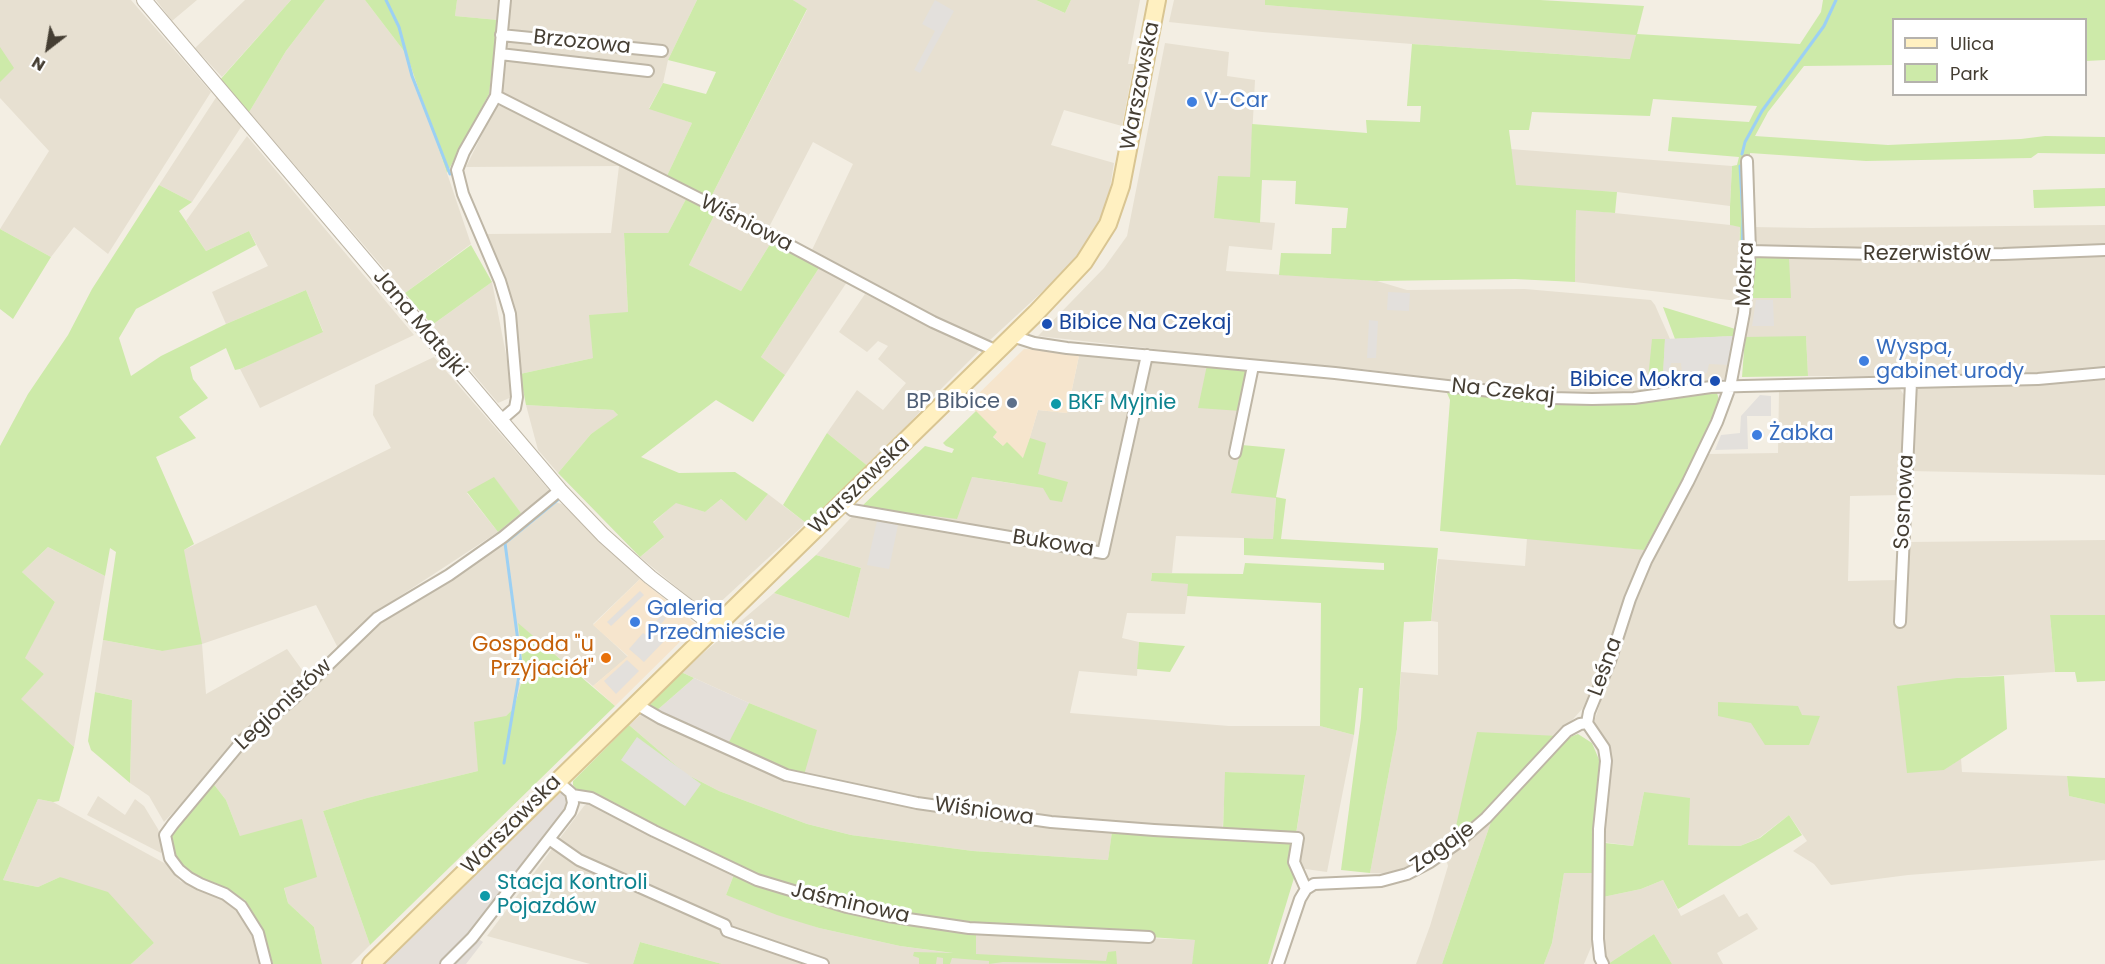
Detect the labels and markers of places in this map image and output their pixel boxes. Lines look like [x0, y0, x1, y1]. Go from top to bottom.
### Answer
place label: V-Car [1204, 89, 1268, 115]
marker: V-Car [1185, 95, 1199, 109]
place label: Bibice Na Czekaj [1059, 311, 1231, 337]
marker: Bibice Na Czekaj [1040, 317, 1054, 331]
place label: Wyspa, gabinet urody [1876, 336, 2024, 386]
marker: Wyspa, gabinet urody [1857, 354, 1871, 368]
place label: Bibice Mokra [1570, 368, 1703, 394]
marker: Bibice Mokra [1708, 374, 1722, 388]
place label: BP Bibice [906, 390, 1000, 416]
place label: BKF Myjnie [1068, 391, 1176, 417]
marker: BP Bibice [1005, 396, 1019, 410]
marker: BKF Myjnie [1049, 397, 1063, 411]
place label: Żabka [1769, 422, 1834, 448]
marker: Żabka [1750, 428, 1764, 442]
place label: Galeria Przedmieście [647, 597, 785, 647]
marker: Galeria Przedmieście [628, 615, 642, 629]
place label: Gospoda "u Przyjaciół" [472, 633, 594, 683]
marker: Gospoda "u Przyjaciół" [599, 651, 613, 665]
place label: Stacja Kontroli Pojazdów [497, 871, 648, 921]
marker: Stacja Kontroli Pojazdów [478, 889, 492, 903]

